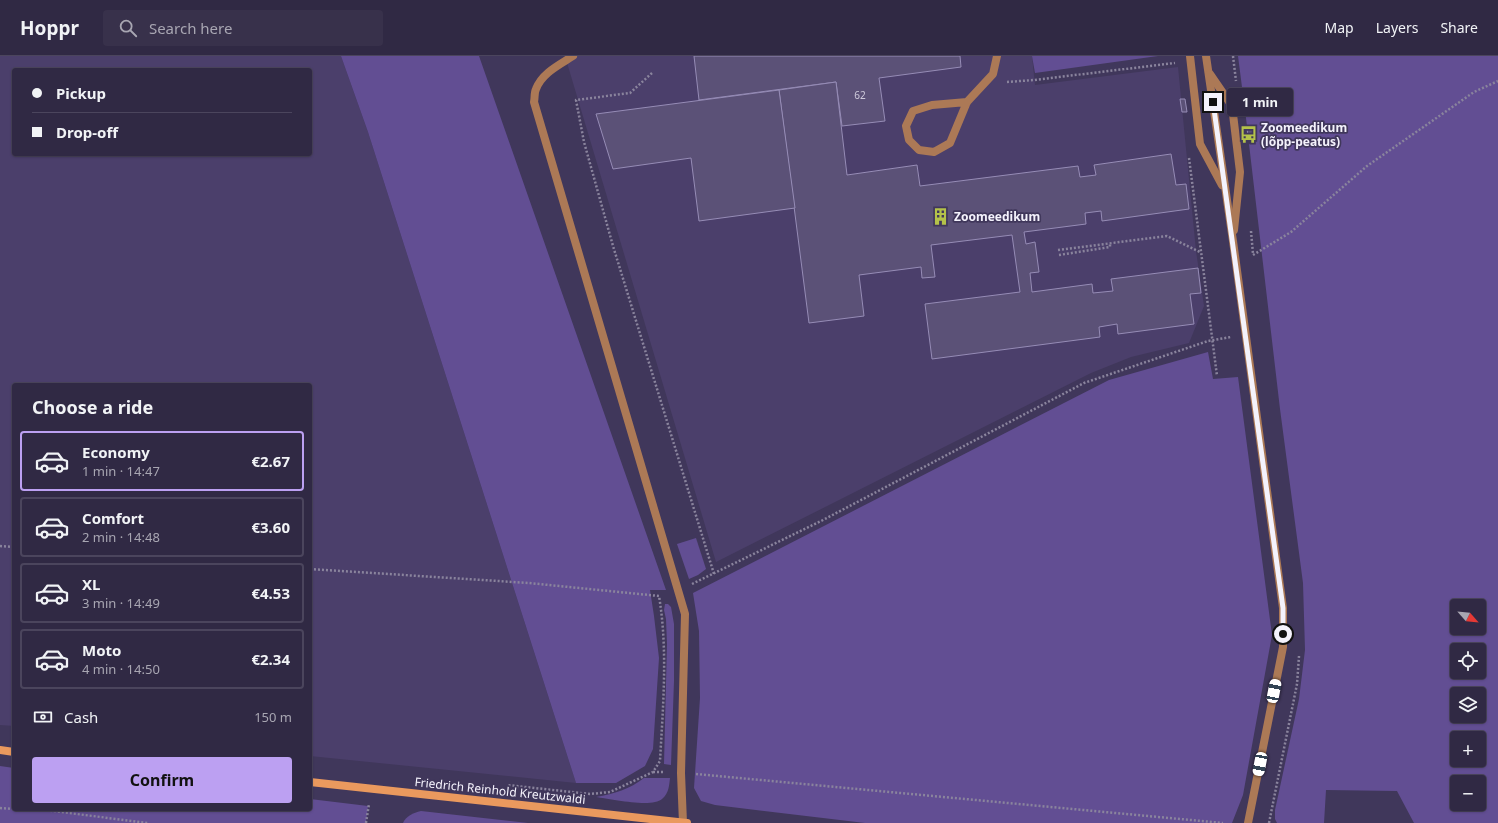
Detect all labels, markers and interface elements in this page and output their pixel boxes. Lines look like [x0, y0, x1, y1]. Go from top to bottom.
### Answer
search box [103, 10, 383, 46]
text: Hoppr [20, 15, 79, 41]
icon: search [117, 17, 139, 39]
text: Search here [149, 18, 232, 38]
text: Map [1325, 18, 1354, 37]
text: Layers [1376, 18, 1418, 37]
text: Share [1440, 18, 1478, 37]
text: Pickup [56, 83, 106, 103]
house number: 62 [854, 88, 866, 102]
callout: 1 min [1227, 88, 1293, 116]
route end [1204, 93, 1222, 111]
text: 1 min [1242, 93, 1278, 111]
place label: Zoomeedikum (lõpp-peatus) [1261, 119, 1347, 150]
text: Drop-off [56, 122, 118, 142]
bus stop icon: Zoomeedikum (lõpp-peatus) [1238, 125, 1258, 145]
building icon: Zoomeedikum [931, 207, 951, 227]
place label: Zoomeedikum [954, 208, 1040, 225]
text: Choose a ride [32, 395, 153, 419]
text: Economy [82, 442, 150, 462]
icon: car [34, 443, 70, 479]
text: €2.67 [251, 451, 290, 471]
text: 1 min · 14:47 [82, 462, 160, 480]
text: Comfort [82, 508, 144, 528]
icon: car [34, 509, 70, 545]
text: €3.60 [251, 517, 290, 537]
text: 2 min · 14:48 [82, 528, 160, 546]
text: XL [82, 574, 100, 594]
icon: car [34, 575, 70, 611]
text: €4.53 [251, 583, 290, 603]
text: 3 min · 14:49 [82, 594, 160, 612]
north arrow [1450, 599, 1486, 635]
map controls [1450, 599, 1486, 811]
route start [1274, 625, 1292, 643]
text: Moto [82, 640, 121, 660]
icon: car [34, 641, 70, 677]
button: locate [1450, 643, 1486, 679]
text: €2.34 [251, 649, 290, 669]
text: 4 min · 14:50 [82, 660, 160, 678]
car [1266, 678, 1282, 704]
button: layers [1450, 687, 1486, 723]
icon: cash [32, 706, 54, 728]
text: Cash [64, 707, 98, 727]
text: 150 m [254, 708, 292, 726]
button: + [1450, 731, 1486, 767]
car [1252, 751, 1268, 777]
button: Confirm [32, 757, 292, 803]
street label: Friedrich Reinhold Kreutzwaldi [414, 773, 586, 808]
button: − [1450, 775, 1486, 811]

